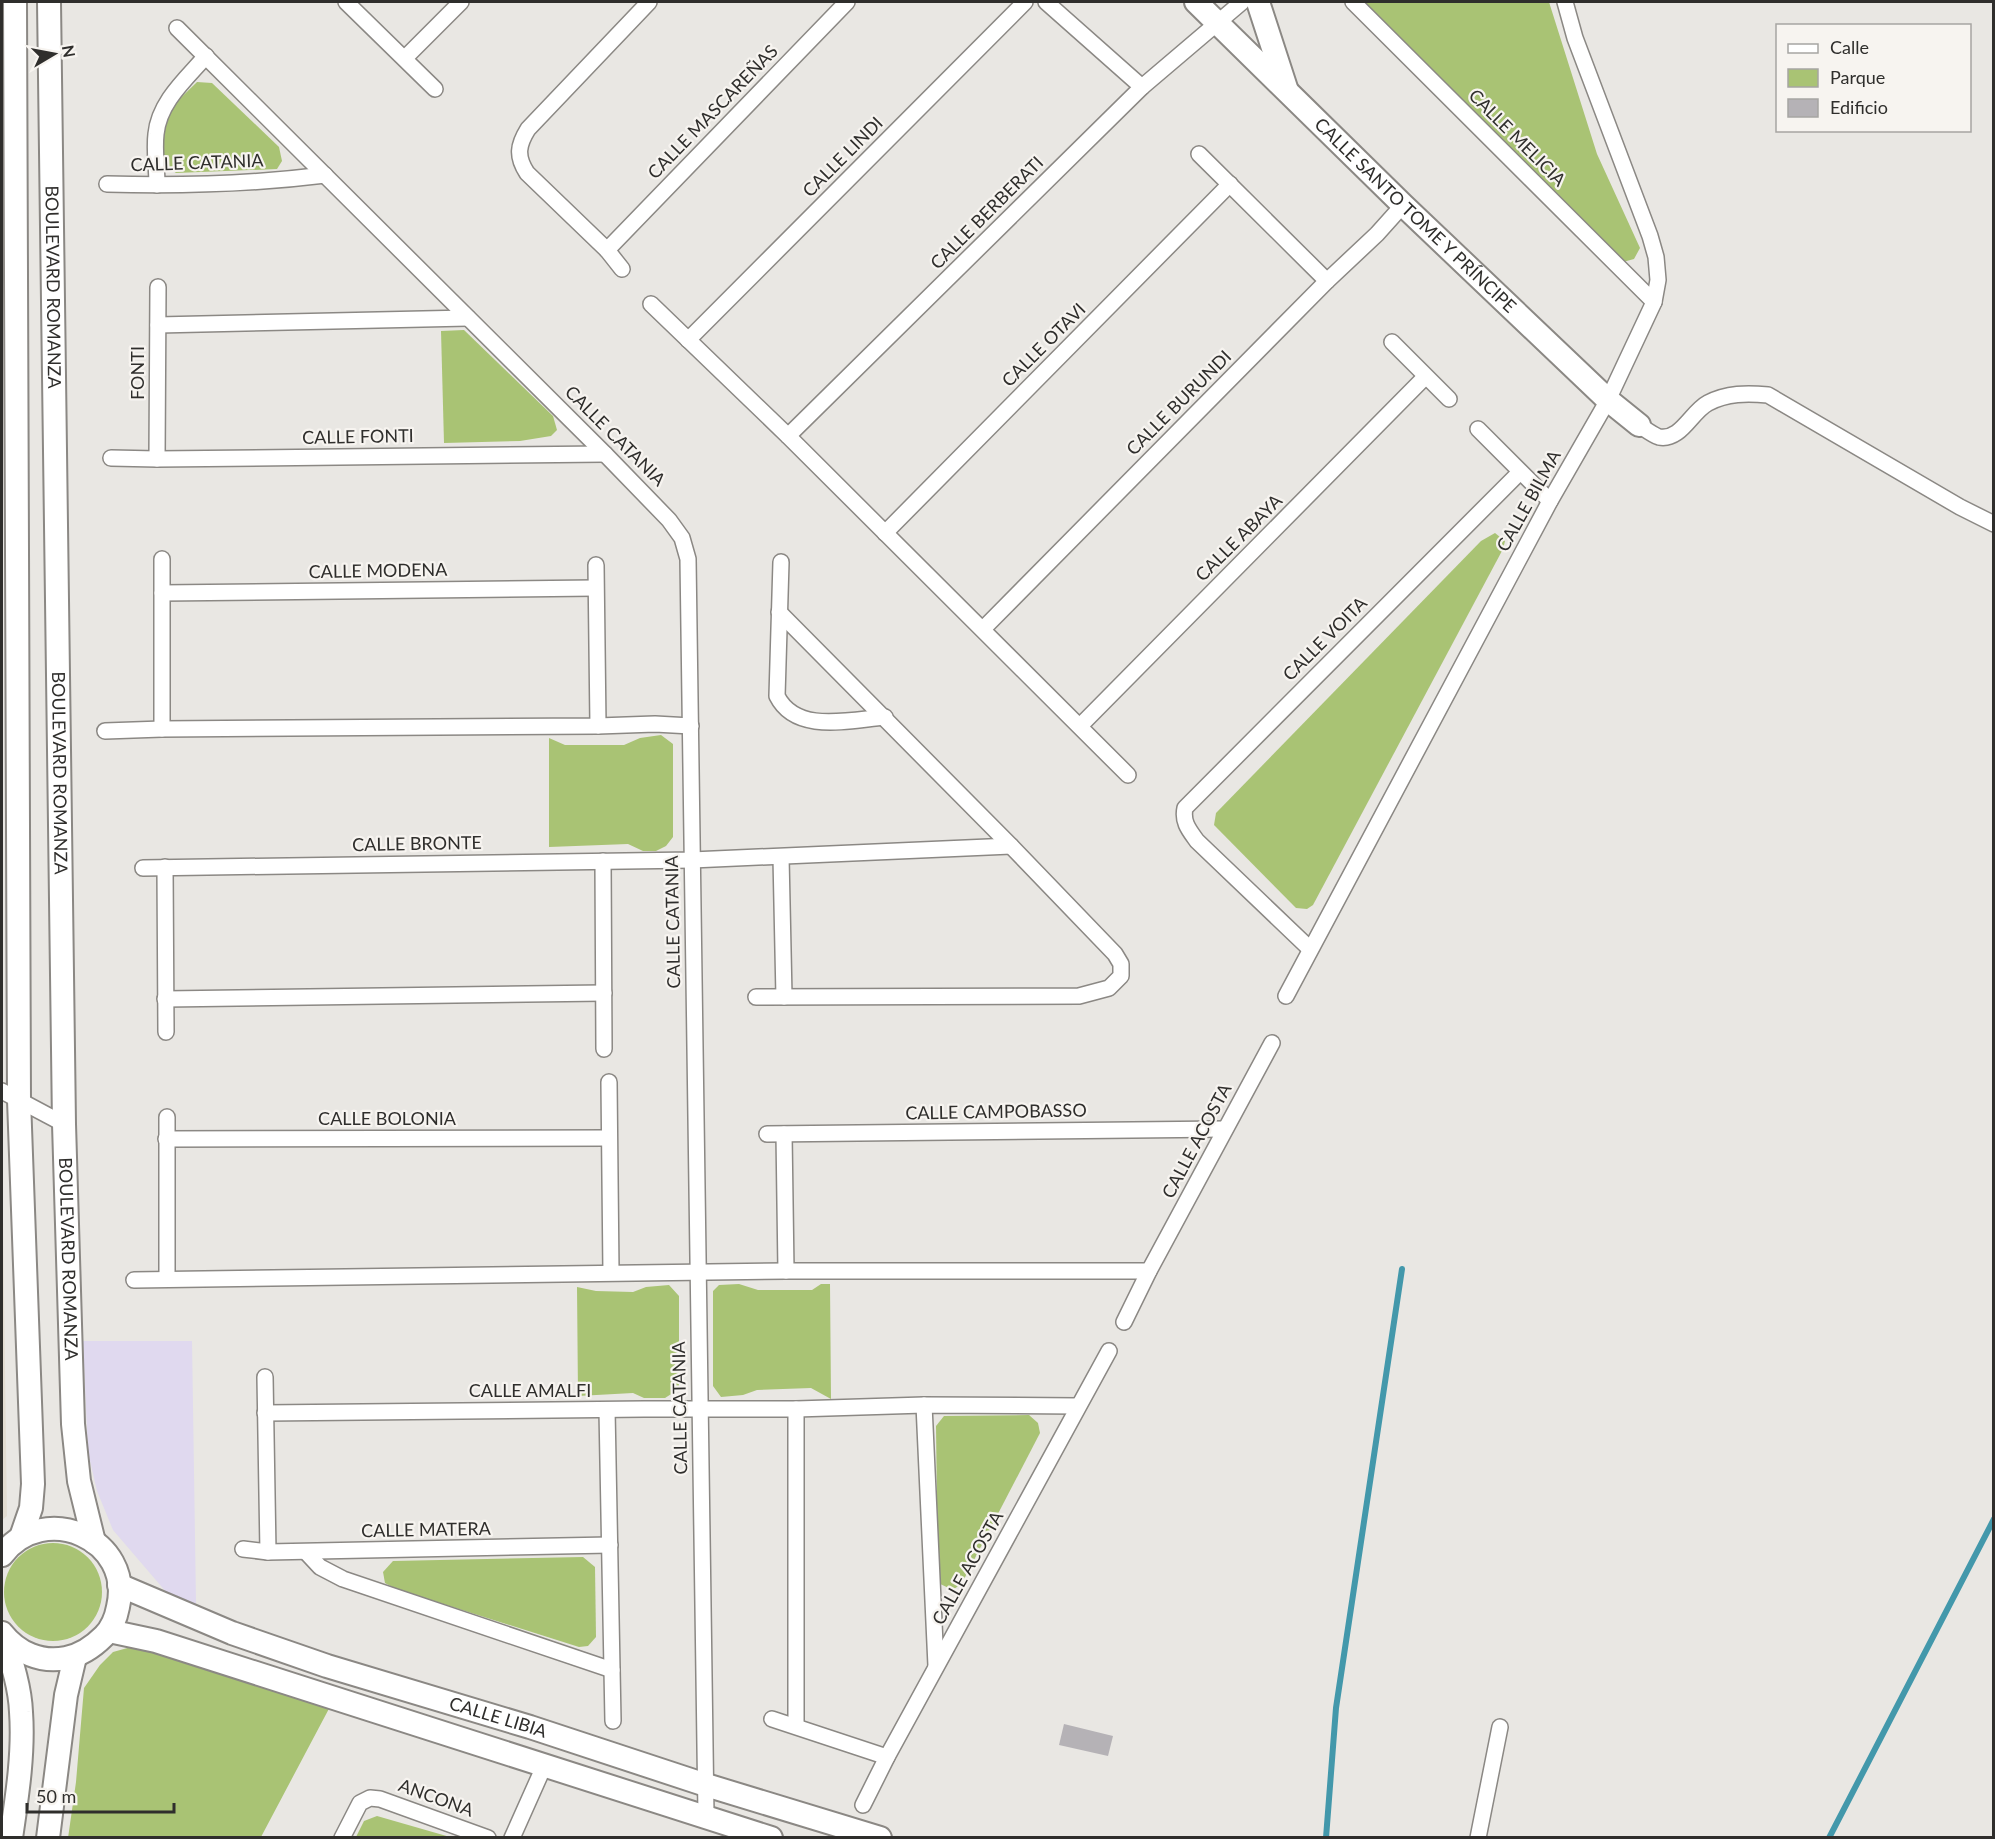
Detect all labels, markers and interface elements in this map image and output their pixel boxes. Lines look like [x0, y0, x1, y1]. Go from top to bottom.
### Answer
north arrow [24, 24, 84, 84]
legend [1776, 24, 1971, 132]
text: Calle [1830, 36, 1869, 58]
street label: CALLE MASCAREÑAS [643, 40, 782, 183]
text: N [59, 44, 80, 59]
text: Parque [1830, 66, 1885, 88]
street label: CALLE MELICIA [1465, 84, 1571, 191]
text: Edificio [1830, 96, 1888, 118]
street label: CALLE LINDI [798, 112, 887, 201]
street label: CALLE SANTO TOME Y PRÍNCIPE [1311, 113, 1521, 317]
street label: CALLE CATANIA [130, 149, 265, 175]
street label: CALLE BERBERATI [925, 151, 1047, 273]
street label: BOULEVARD ROMANZA [41, 185, 66, 390]
street label: CALLE OTAVI [997, 298, 1090, 391]
street label: CALLE BURUNDI [1121, 345, 1235, 459]
street label: FONTI [126, 346, 148, 400]
street label: CALLE CATANIA [561, 380, 671, 491]
street label: CALLE FONTI [302, 424, 414, 448]
street label: CALLE BILMA [1491, 445, 1565, 555]
street label: CALLE ABAYA [1190, 489, 1287, 585]
street label: CALLE MODENA [308, 558, 448, 582]
street label: CALLE VOITA [1278, 591, 1371, 685]
street label: BOULEVARD ROMANZA [48, 671, 73, 875]
street label: CALLE BRONTE [352, 831, 482, 855]
street label: CALLE CATANIA [660, 854, 684, 989]
street label: CALLE ACOSTA [1157, 1079, 1236, 1202]
street label: CALLE CAMPOBASSO [905, 1098, 1087, 1124]
street label: CALLE BOLONIA [318, 1107, 457, 1129]
street label: BOULEVARD ROMANZA [55, 1157, 83, 1362]
street label: CALLE CATANIA [667, 1340, 691, 1475]
street label: CALLE AMALFI [469, 1379, 591, 1401]
street label: CALLE ACOSTA [927, 1506, 1008, 1628]
street label: CALLE MATERA [361, 1517, 492, 1541]
street label: CALLE LIBIA [447, 1691, 551, 1742]
street label: ANCONA [396, 1773, 478, 1821]
scale bar [27, 1776, 174, 1814]
text: 50 m [36, 1785, 76, 1807]

